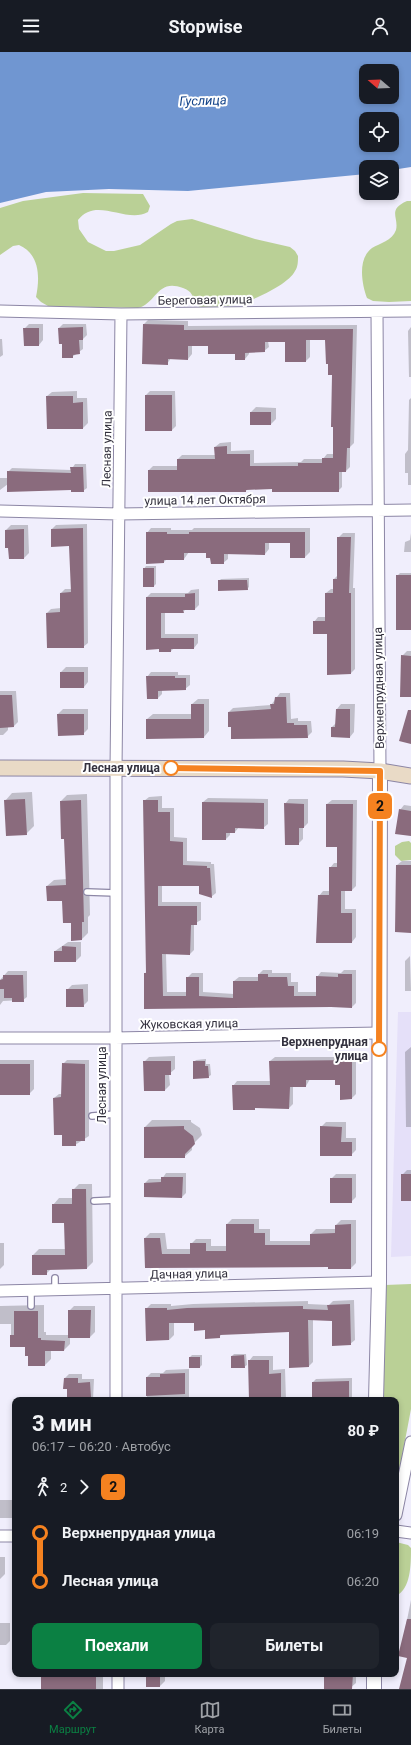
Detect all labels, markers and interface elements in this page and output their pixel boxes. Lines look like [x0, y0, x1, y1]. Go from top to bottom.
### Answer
icon: menu [20, 15, 42, 37]
icon: person [369, 15, 391, 37]
text: Stopwise [168, 16, 243, 37]
north arrow [359, 64, 399, 104]
map controls [359, 64, 399, 200]
water label: Гуслица [179, 92, 227, 109]
button: locate [359, 112, 399, 152]
button: layers [359, 160, 399, 200]
street label: Береговая улица [158, 292, 252, 308]
street label: Лесная улица [99, 410, 115, 488]
street label: улица 14 лет Октября [144, 492, 266, 508]
street label: Верхнепрудная улица [371, 627, 387, 749]
marker: Лесная улица [163, 760, 179, 776]
place label: Лесная улица [83, 761, 161, 775]
line badge: 2 [367, 793, 393, 819]
text: 2 [376, 798, 384, 814]
street label: Жуковская улица [140, 1016, 238, 1032]
place label: Верхнепрудная улица [281, 1035, 369, 1063]
marker: Верхнепрудная улица [371, 1041, 387, 1057]
street label: Лесная улица [95, 1046, 109, 1124]
street label: Дачная улица [150, 1266, 228, 1282]
text: 3 мин [32, 1411, 92, 1436]
text: 80 ₽ [347, 1422, 379, 1440]
text: 06:17 – 06:20 · Автобус [32, 1439, 171, 1454]
icon: walk [32, 1476, 54, 1498]
icon: forward [73, 1476, 95, 1498]
text: 2 [109, 1479, 117, 1495]
text: 2 [60, 1480, 67, 1495]
text: Верхнепрудная улица [62, 1524, 216, 1542]
text: 06:19 [347, 1526, 379, 1541]
text: Лесная улица [62, 1572, 159, 1590]
text: 06:20 [347, 1574, 379, 1589]
button: Поехали [32, 1623, 202, 1669]
button: Билеты [210, 1623, 379, 1669]
tab: Маршрут [49, 1699, 96, 1736]
tab: Карта [195, 1699, 225, 1736]
tab: Билеты [323, 1699, 362, 1736]

